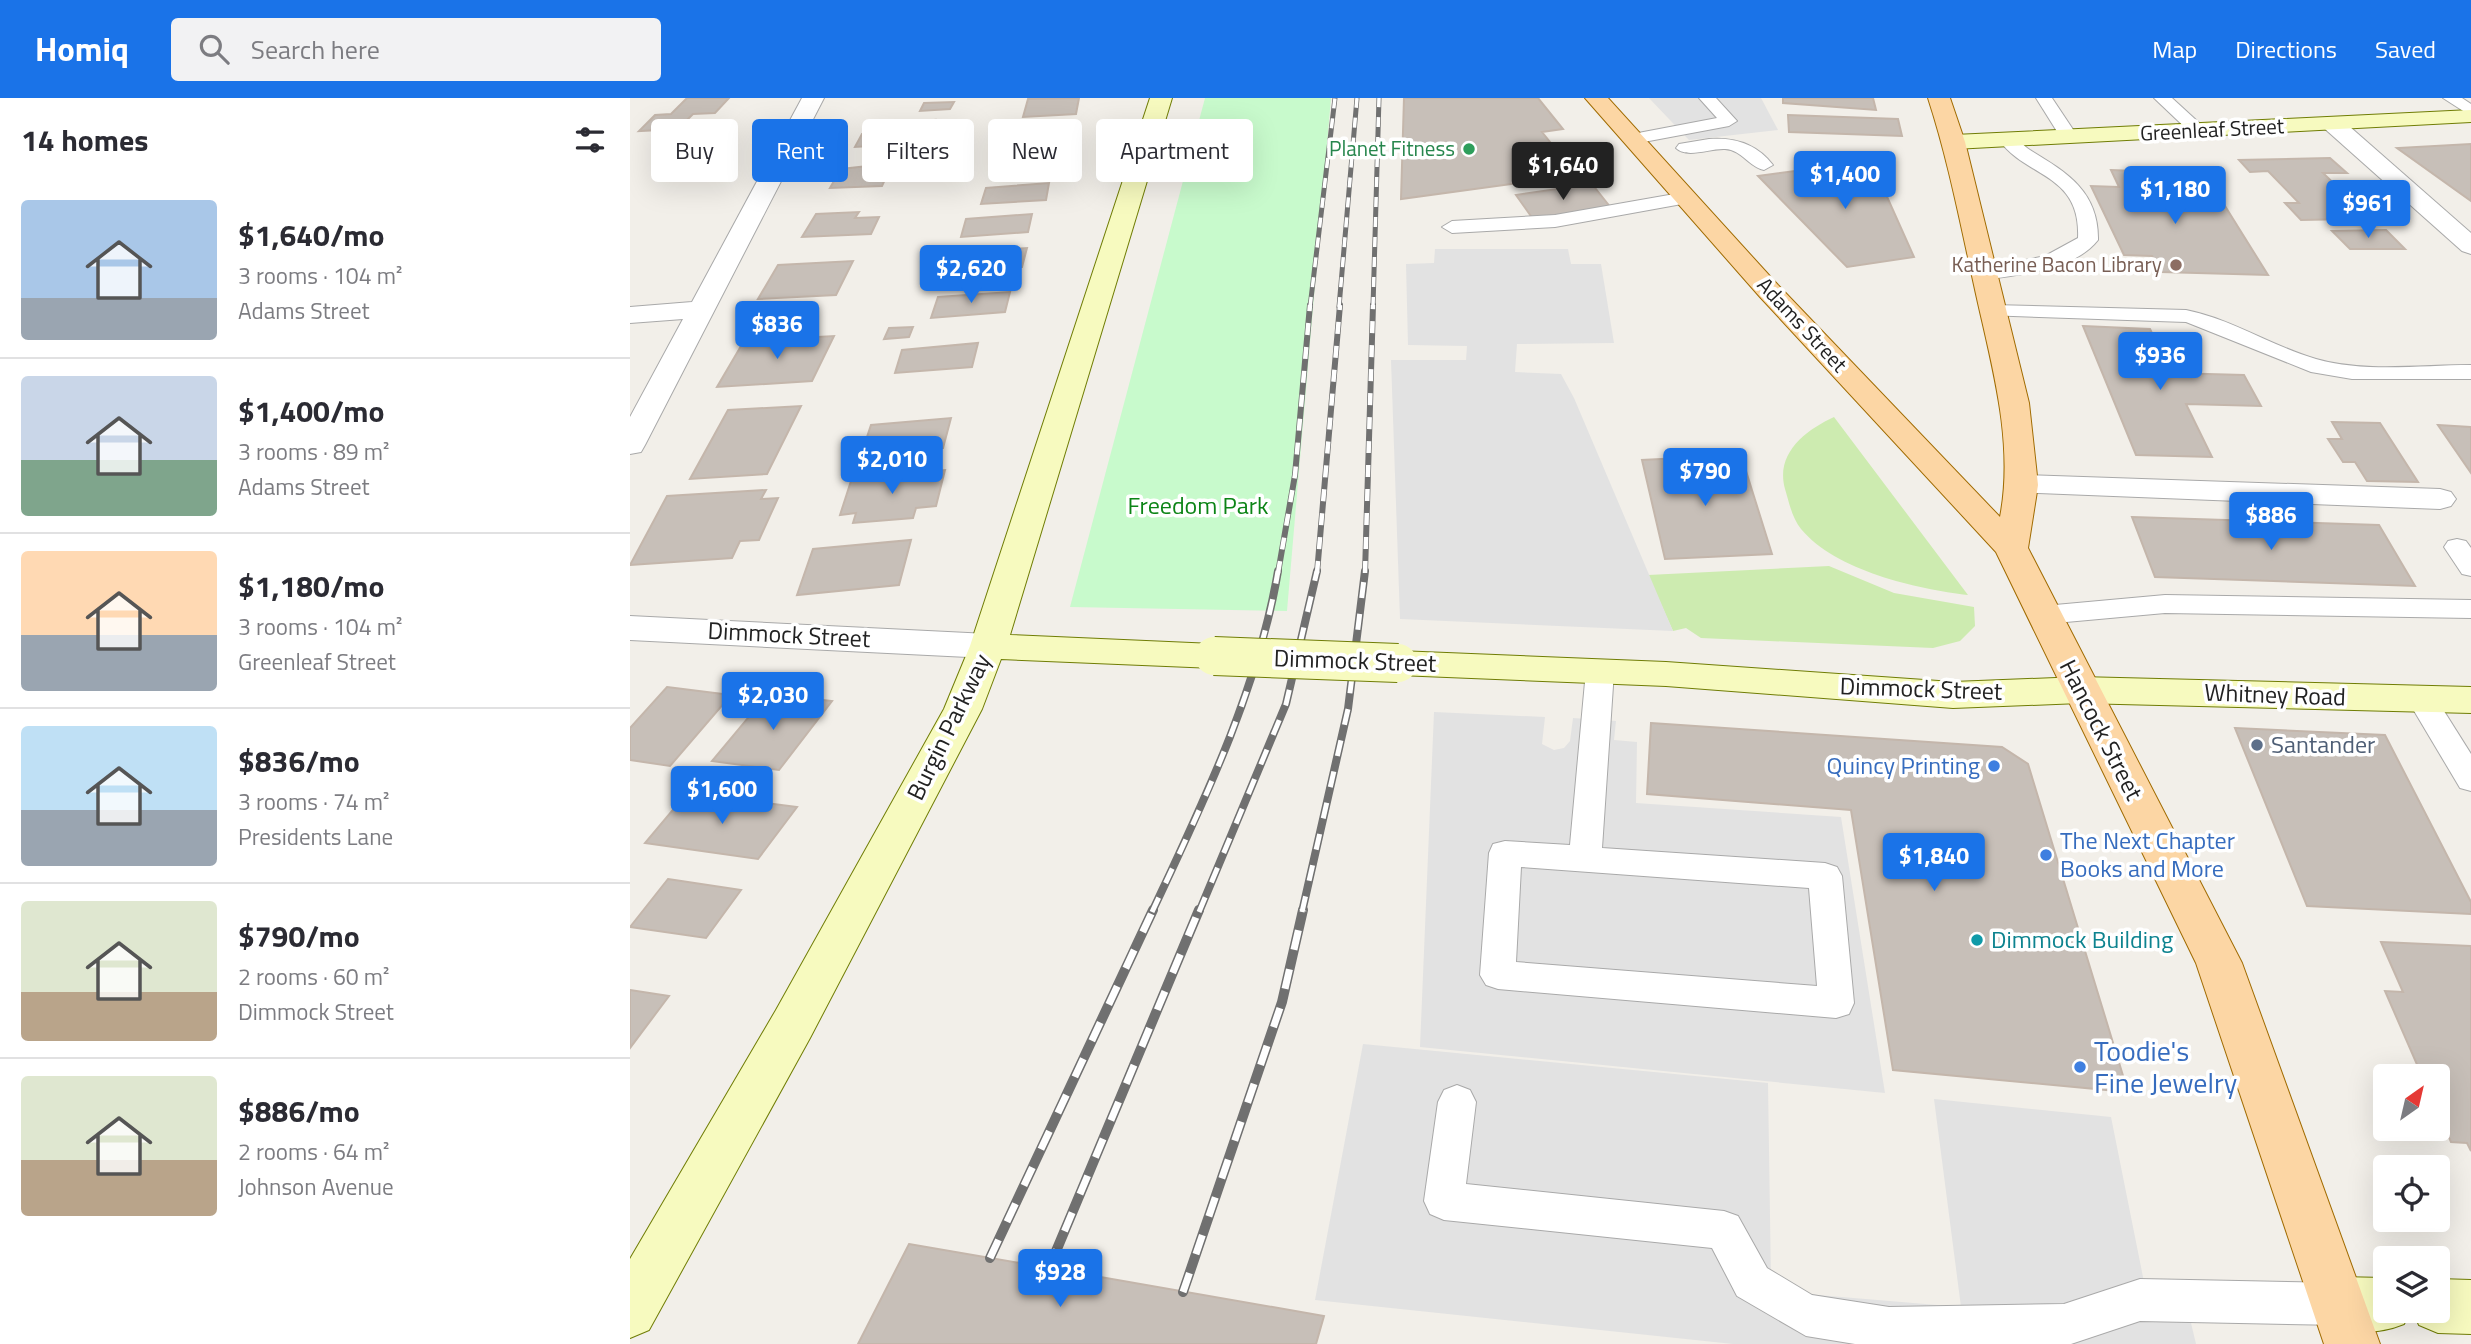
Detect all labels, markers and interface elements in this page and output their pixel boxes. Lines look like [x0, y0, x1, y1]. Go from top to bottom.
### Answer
search box [171, 18, 661, 81]
text: Homiq [35, 24, 129, 74]
icon: search [195, 30, 233, 68]
text: Search here [251, 30, 380, 69]
text: Map [2152, 31, 2197, 67]
text: Directions [2235, 31, 2337, 67]
text: Saved [2375, 31, 2436, 67]
street label: Greenleaf Street [2139, 109, 2285, 149]
text: 14 homes [21, 117, 148, 163]
chip: Buy [651, 119, 738, 182]
chip: Rent [752, 119, 848, 182]
chip: Filters [862, 119, 974, 182]
chip: New [988, 119, 1082, 182]
chip: Apartment [1096, 119, 1253, 182]
icon: filters [571, 121, 609, 159]
place label: Planet Fitness [1329, 132, 1455, 164]
marker: Planet Fitness [1461, 141, 1477, 157]
pin: $1,640 [1506, 142, 1620, 202]
text: $1,640 [1528, 147, 1598, 182]
pin: $1,400 [1788, 152, 1902, 211]
text: $1,400 [1810, 156, 1880, 191]
pin: $1,180 [2118, 166, 2232, 226]
text: $1,180 [2140, 171, 2210, 206]
pin: $961 [2327, 180, 2409, 240]
text: $961 [2342, 185, 2394, 220]
text: $1,640/mo [238, 212, 384, 258]
icon: home [77, 228, 161, 312]
pin: $2,620 [914, 246, 1028, 305]
place label: Katherine Bacon Library [1952, 248, 2162, 280]
text: $2,620 [936, 250, 1006, 285]
marker: Katherine Bacon Library [2168, 257, 2184, 273]
text: 3 rooms · 104 m² [238, 258, 402, 293]
street label: Adams Street [1750, 269, 1856, 380]
text: Adams Street [238, 293, 370, 328]
pin: $836 [736, 302, 818, 361]
text: $836 [751, 306, 803, 341]
pin: $936 [2119, 332, 2201, 392]
text: $936 [2134, 337, 2186, 372]
text: $1,400/mo [238, 388, 384, 434]
icon: home [77, 404, 161, 488]
text: 3 rooms · 89 m² [238, 434, 389, 469]
pin: $2,010 [835, 436, 949, 496]
text: $2,010 [857, 441, 927, 476]
pin: $790 [1664, 448, 1746, 508]
text: $790 [1679, 453, 1731, 488]
text: Adams Street [238, 469, 370, 504]
park label: Freedom Park [1127, 487, 1269, 523]
pin: $886 [2230, 492, 2312, 552]
text: $886 [2245, 497, 2297, 532]
text: $1,180/mo [238, 563, 384, 609]
icon: home [77, 579, 161, 663]
text: 3 rooms · 104 m² [238, 609, 402, 644]
street label: Dimmock Street [707, 612, 872, 656]
street label: Dimmock Street [1273, 639, 1438, 681]
text: Greenleaf Street [238, 644, 396, 679]
street label: Burgin Parkway [897, 647, 999, 806]
street label: Hancock Street [2051, 653, 2153, 806]
street label: Dimmock Street [1839, 667, 2004, 709]
pin: $2,030 [716, 672, 830, 732]
street label: Whitney Road [2204, 674, 2346, 714]
text: $2,030 [738, 677, 808, 712]
place label: Santander [2271, 726, 2375, 762]
marker: Santander [2249, 737, 2265, 753]
text: $836/mo [238, 738, 360, 784]
place label: Quincy Printing [1826, 747, 1980, 783]
icon: home [77, 754, 161, 838]
marker: Quincy Printing [1986, 758, 2002, 774]
pin: $1,600 [665, 766, 779, 826]
text: $1,600 [687, 771, 757, 806]
text: 3 rooms · 74 m² [238, 784, 389, 819]
text: Presidents Lane [238, 819, 393, 854]
place label: The Next Chapter Books and More [2060, 822, 2235, 886]
pin: $1,840 [1877, 834, 1991, 893]
text: $1,840 [1899, 838, 1969, 873]
marker: The Next Chapter Books and More [2038, 847, 2054, 863]
text: $790/mo [238, 913, 360, 959]
place label: Dimmock Building [1991, 921, 2173, 957]
icon: home [77, 929, 161, 1013]
marker: Dimmock Building [1969, 932, 1985, 948]
text: 2 rooms · 60 m² [238, 959, 389, 994]
text: Dimmock Street [238, 994, 394, 1029]
place label: Toodie's Fine Jewelry [2094, 1029, 2237, 1104]
marker: Toodie's Fine Jewelry [2072, 1059, 2088, 1075]
north arrow [2373, 1064, 2450, 1141]
map controls [2373, 1064, 2450, 1323]
text: $886/mo [238, 1088, 360, 1134]
icon: home [77, 1104, 161, 1188]
text: 2 rooms · 64 m² [238, 1134, 389, 1169]
button: locate [2373, 1155, 2450, 1232]
text: Johnson Avenue [238, 1169, 394, 1204]
button: layers [2373, 1246, 2450, 1323]
pin: $928 [1019, 1250, 1101, 1309]
text: $928 [1034, 1254, 1086, 1289]

